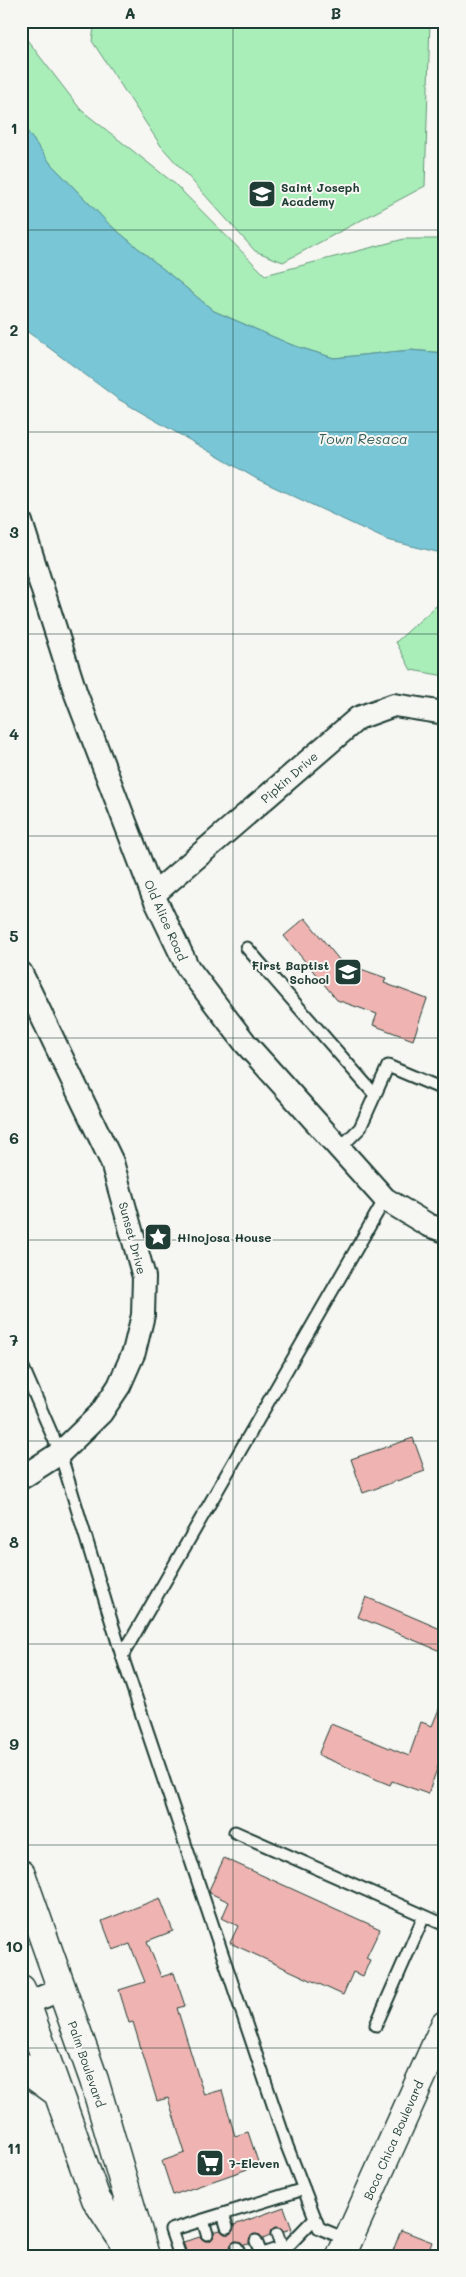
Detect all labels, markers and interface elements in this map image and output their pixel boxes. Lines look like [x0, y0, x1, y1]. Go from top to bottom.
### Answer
text: A [124, 2, 136, 23]
text: B [331, 2, 341, 23]
text: 1 [10, 117, 18, 138]
school or university icon: Saint Joseph Academy [247, 179, 277, 209]
place label: Saint Joseph Academy [281, 179, 359, 209]
text: 2 [10, 319, 19, 340]
water label: Town Resaca [318, 429, 408, 448]
text: 3 [9, 521, 19, 542]
text: 4 [9, 723, 19, 744]
street label: Pipkin Drive [257, 748, 321, 806]
street label: Old Alice Road [141, 877, 191, 963]
text: 5 [9, 925, 19, 946]
place label: First Baptist School [252, 957, 329, 987]
school or university icon: First Baptist School [333, 957, 363, 987]
text: 6 [9, 1127, 19, 1148]
street label: Sunset Drive [116, 1200, 150, 1276]
place icon: Hinojosa House [143, 1222, 173, 1252]
place label: Hinojosa House [177, 1229, 271, 1245]
text: 7 [10, 1329, 19, 1350]
text: 8 [9, 1531, 19, 1552]
text: 9 [9, 1733, 19, 1754]
text: 10 [5, 1935, 23, 1956]
street label: Palm Boulevard [65, 2019, 109, 2110]
street label: Boca Chica Boulevard [359, 2077, 427, 2202]
text: 11 [7, 2137, 21, 2158]
supermarket icon: 7-Eleven [195, 2148, 225, 2178]
place label: 7-Eleven [229, 2155, 279, 2171]

